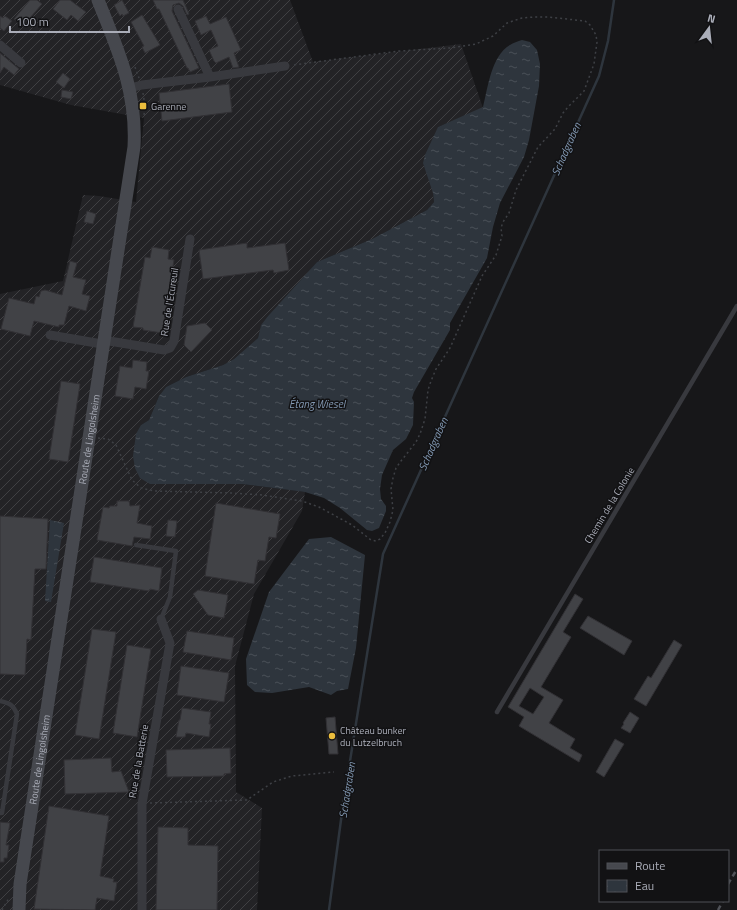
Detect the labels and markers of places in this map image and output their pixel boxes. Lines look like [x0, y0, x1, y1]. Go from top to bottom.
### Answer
place label: Garenne [151, 99, 186, 114]
marker: Garenne [138, 101, 148, 111]
place label: Château bunker du Lutzelbruch [340, 723, 407, 750]
marker: Château bunker du Lutzelbruch [327, 731, 337, 741]

